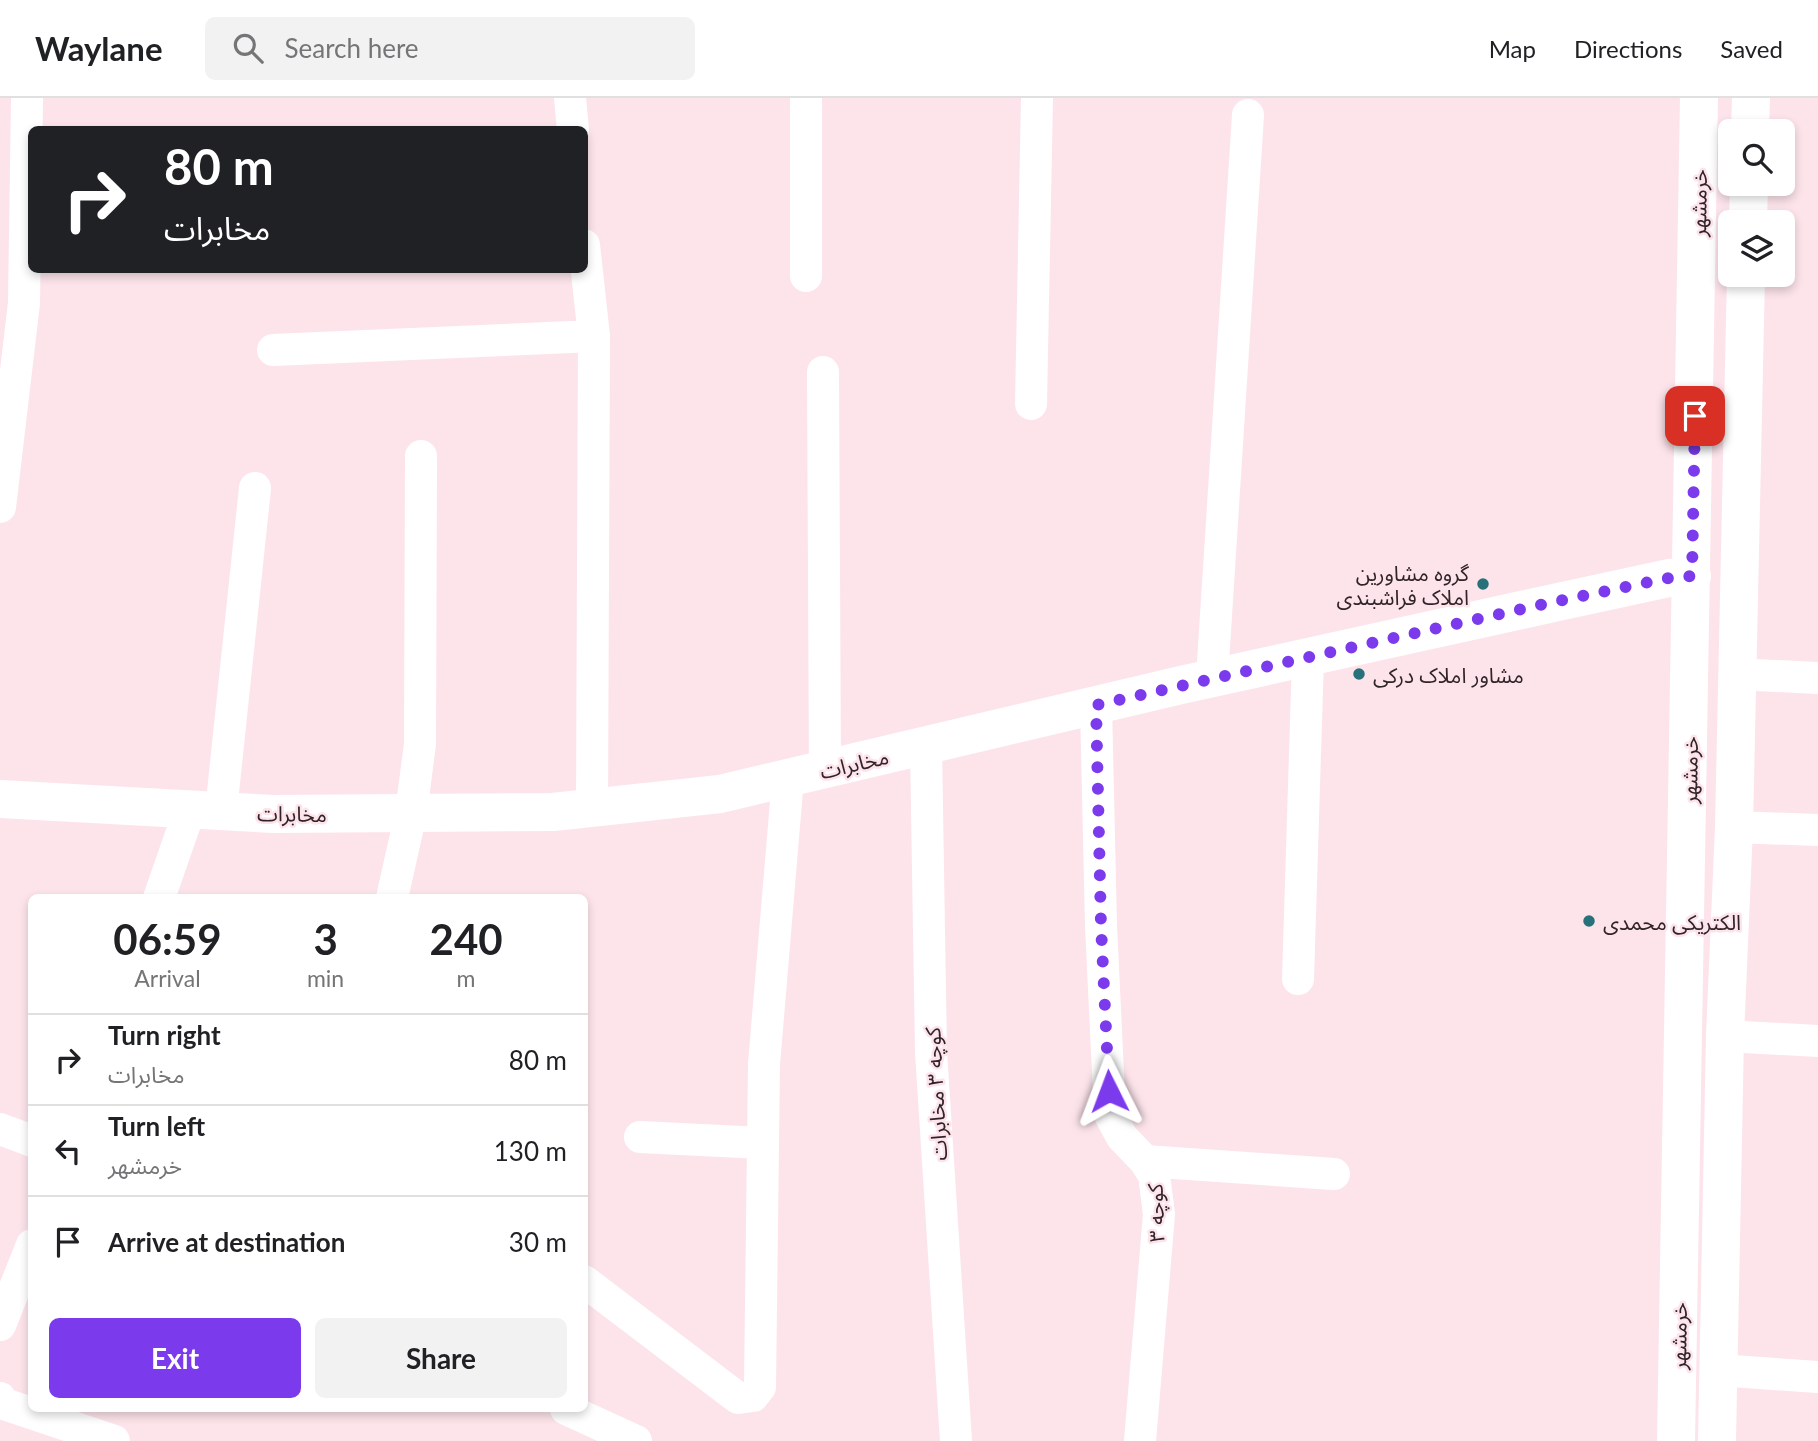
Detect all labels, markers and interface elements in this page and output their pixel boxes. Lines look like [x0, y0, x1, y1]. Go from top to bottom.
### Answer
search box [205, 17, 695, 80]
text: Waylane [35, 28, 163, 68]
icon: search [229, 29, 267, 67]
text: Search here [285, 32, 419, 64]
text: Map [1489, 34, 1536, 63]
text: Directions [1574, 34, 1682, 63]
text: Saved [1720, 34, 1783, 63]
map controls [1718, 119, 1795, 287]
button: search [1718, 119, 1795, 196]
text: 80 m [164, 137, 274, 195]
icon: right [49, 154, 140, 245]
street label: خرمشهر [1685, 169, 1712, 238]
text: مخابرات [164, 208, 270, 247]
button: layers [1718, 210, 1795, 287]
pin [1665, 386, 1725, 446]
icon: arrive [1676, 397, 1714, 435]
place label: گروه مشاورین املاک فراشبندی [1336, 560, 1469, 610]
marker: گروه مشاورین املاک فراشبندی [1475, 576, 1491, 592]
place label: مشاور املاک درکی [1373, 662, 1524, 688]
marker: مشاور املاک درکی [1351, 666, 1367, 682]
street label: خرمشهر [1676, 736, 1703, 805]
street label: مخابرات [817, 743, 891, 784]
street label: مخابرات [257, 800, 327, 827]
place label: الکتریکی محمدی [1603, 909, 1741, 935]
marker: الکتریکی محمدی [1581, 913, 1597, 929]
text: 06:59 [113, 914, 222, 964]
text: 3 [313, 914, 338, 964]
text: 240 [430, 914, 503, 964]
text: Arrival [134, 964, 201, 992]
text: min [307, 964, 344, 992]
text: m [457, 964, 476, 992]
text: Turn right [108, 1019, 221, 1051]
street label: کوچه ۳ مخابرات [919, 1026, 953, 1161]
icon: right [49, 1041, 87, 1079]
text: 80 m [509, 1044, 567, 1076]
position arrow [1072, 1054, 1146, 1128]
text: مخابرات [108, 1060, 184, 1088]
text: Turn left [108, 1110, 205, 1142]
icon: left [49, 1132, 87, 1170]
text: 130 m [494, 1135, 567, 1167]
text: خرمشهر [108, 1151, 182, 1179]
street label: کوچه ۳ [1141, 1183, 1171, 1243]
icon: arrive [49, 1223, 87, 1261]
text: Arrive at destination [108, 1226, 345, 1258]
text: 30 m [509, 1226, 567, 1258]
street label: خرمشهر [1665, 1302, 1692, 1371]
button: Exit [49, 1318, 301, 1398]
button: Share [315, 1318, 567, 1398]

